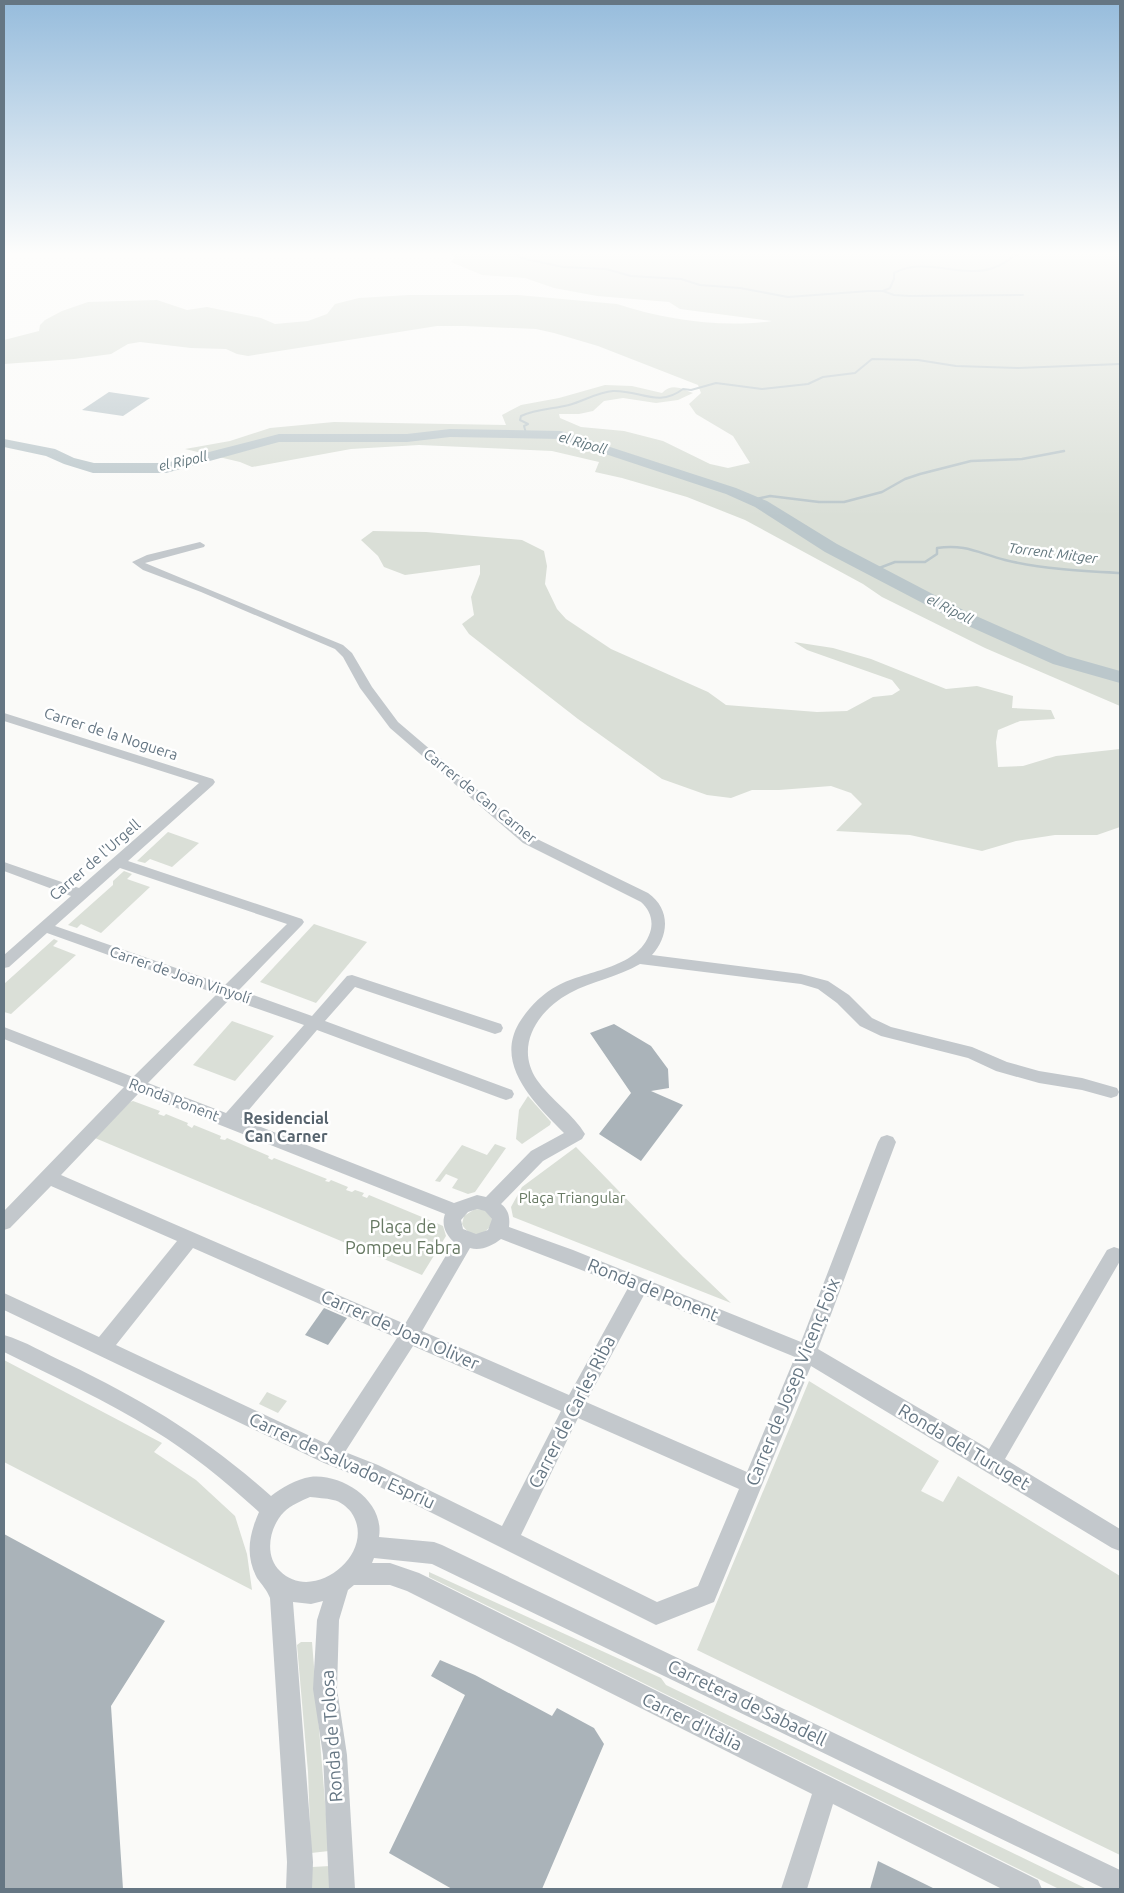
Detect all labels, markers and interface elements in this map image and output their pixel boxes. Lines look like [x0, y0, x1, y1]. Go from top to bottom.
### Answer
water label: el Ripoll [557, 429, 609, 457]
water label: el Ripoll [157, 448, 209, 474]
water label: Torrent Mitger [1008, 540, 1099, 566]
water label: el Ripoll [924, 591, 976, 627]
street label: Carrer de la Noguera [42, 704, 180, 763]
street label: Carrer de Can Carner [420, 745, 540, 847]
street label: Carrer de l'Urgell [46, 816, 143, 904]
street label: Carrer de Joan Vinyolí [108, 942, 253, 1007]
street label: Ronda Ponent [127, 1074, 222, 1125]
district label: Residencial Can Carner [243, 1109, 329, 1145]
park label: Plaça Triangular [519, 1189, 626, 1206]
park label: Plaça de Pompeu Fabra [345, 1216, 461, 1257]
street label: Ronda de Ponent [585, 1254, 722, 1324]
street label: Carrer de Josep Vicenç Foix [741, 1275, 843, 1488]
street label: Carrer de Joan Oliver [318, 1285, 483, 1373]
street label: Carrer de Carles Riba [524, 1332, 618, 1491]
street label: Ronda del Turuget [895, 1399, 1034, 1493]
street label: Carrer de Salvador Espriu [246, 1408, 439, 1512]
street label: Carretera de Sabadell [665, 1655, 830, 1749]
street label: Ronda de Tolosa [316, 1669, 346, 1803]
street label: Carrer d'Itàlia [639, 1688, 746, 1754]

